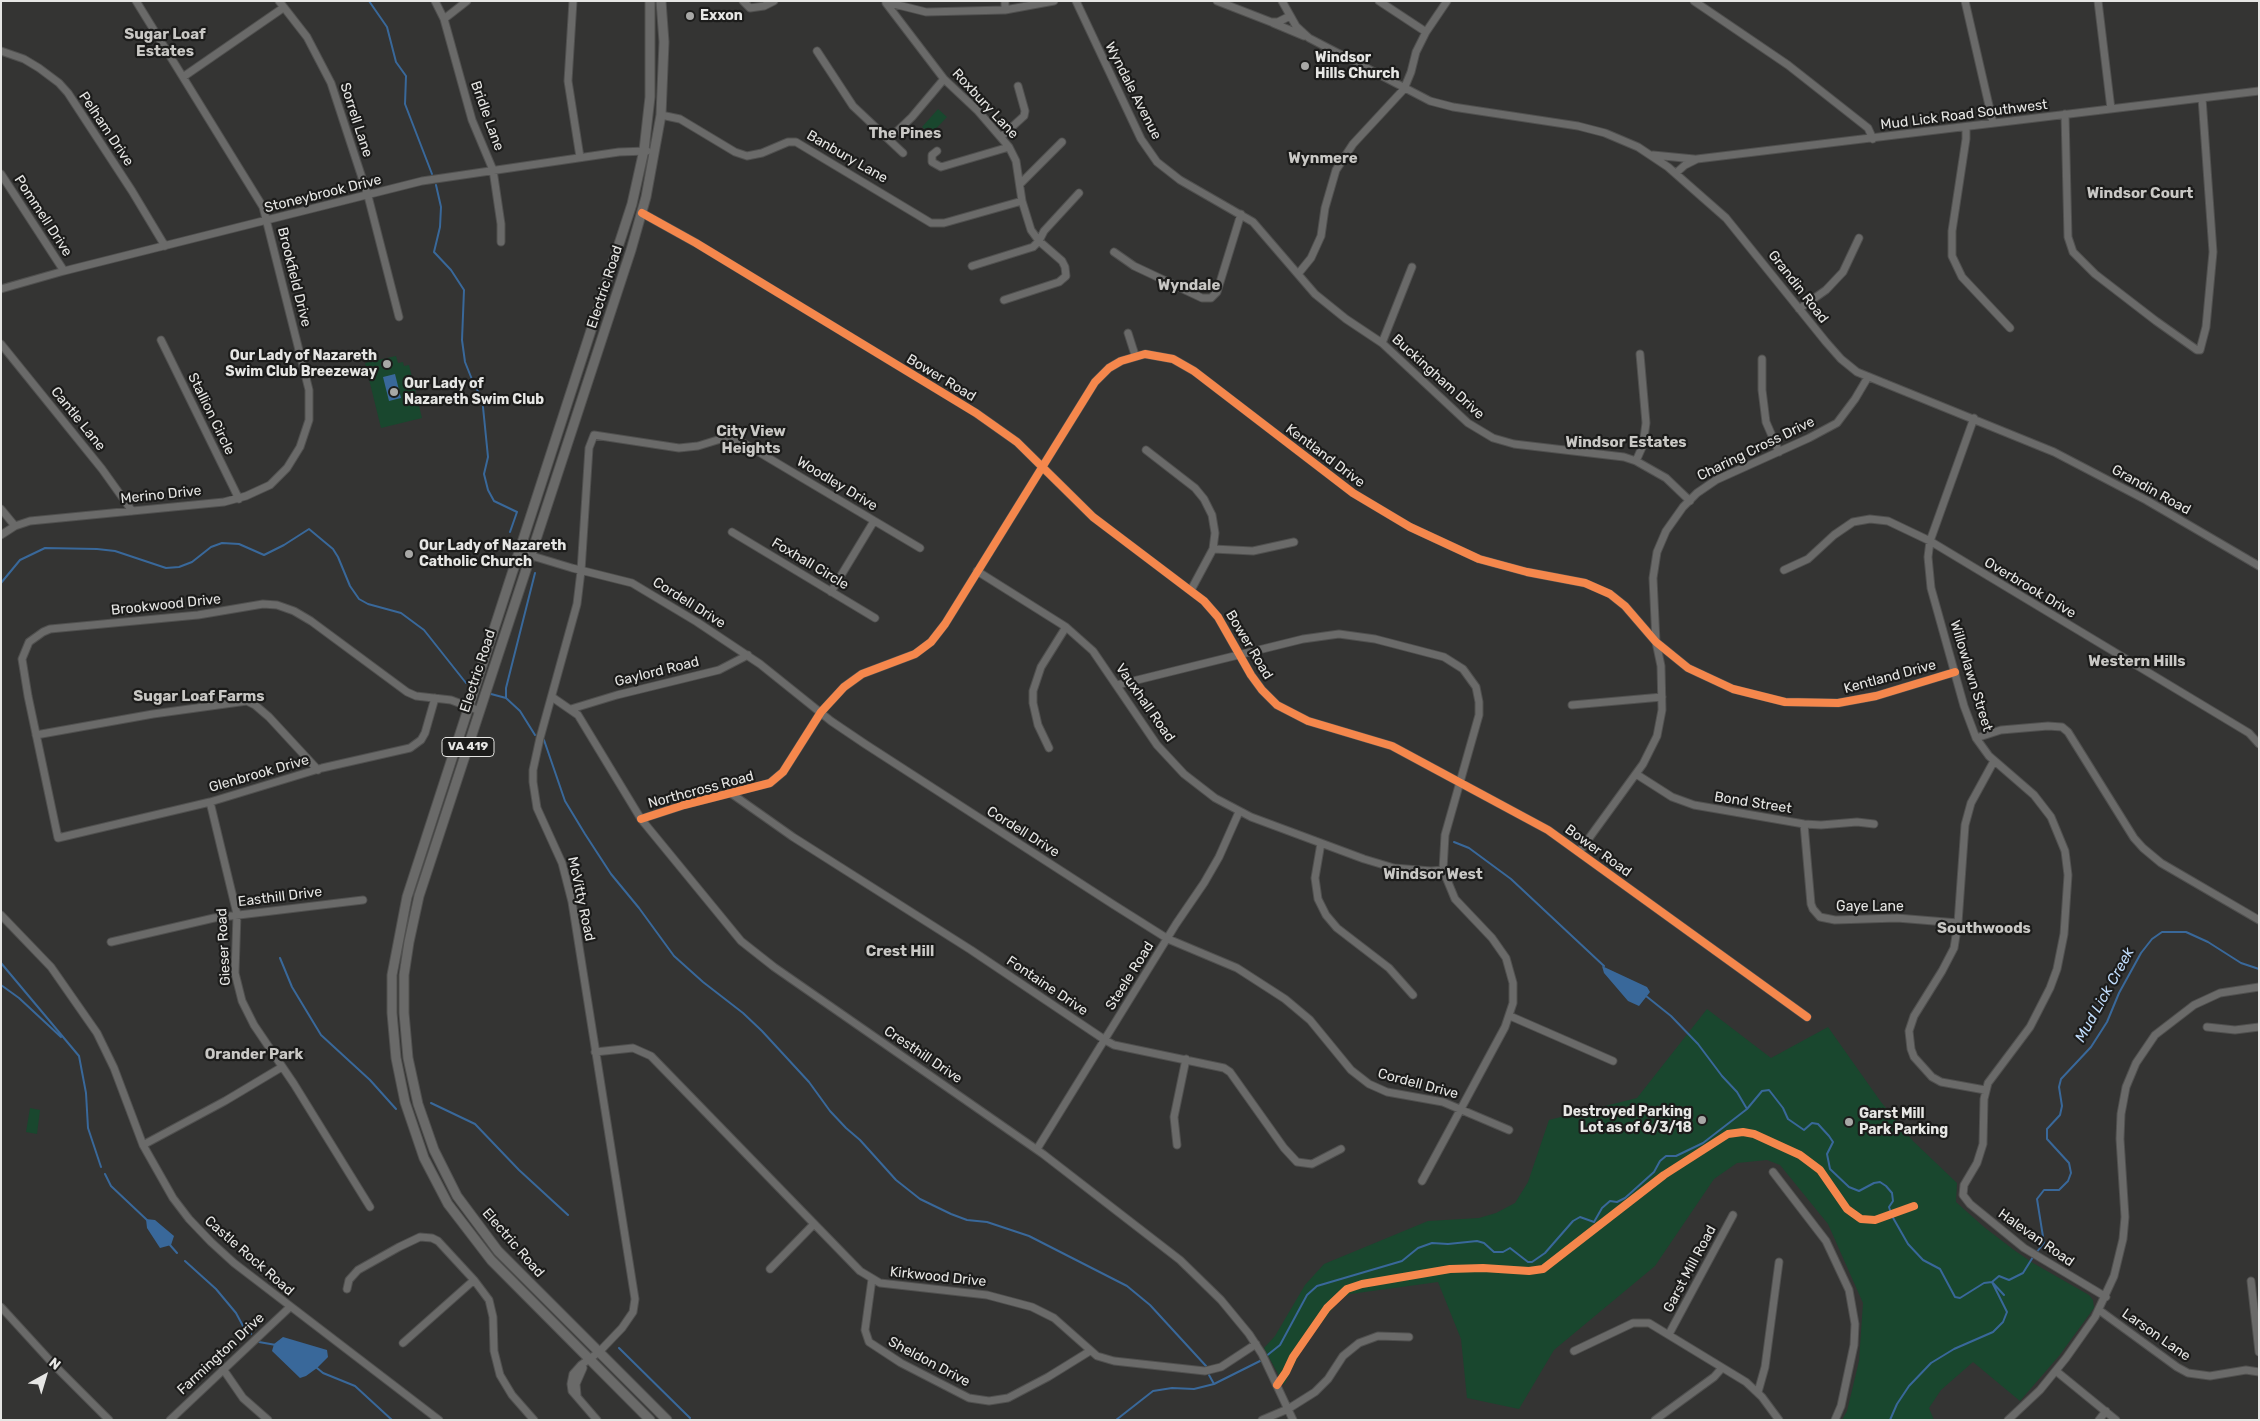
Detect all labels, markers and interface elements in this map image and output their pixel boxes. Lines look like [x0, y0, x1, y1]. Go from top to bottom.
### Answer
place label: Exxon [700, 8, 743, 24]
marker: Exxon [684, 10, 696, 22]
district label: Sugar Loaf Estates [124, 26, 206, 61]
street label: Wyndale Avenue [1101, 39, 1165, 143]
place label: Windsor Hills Church [1315, 50, 1400, 82]
marker: Windsor Hills Church [1299, 60, 1311, 72]
street label: Roxbury Lane [948, 65, 1022, 143]
street label: Bridle Lane [467, 79, 507, 153]
street label: Sorrell Lane [336, 81, 376, 159]
street label: Pelham Drive [75, 89, 137, 169]
street label: Mud Lick Road Southwest [1880, 96, 2048, 134]
district label: The Pines [869, 125, 941, 143]
street label: Banbury Lane [804, 127, 890, 187]
district label: Wynmere [1288, 150, 1358, 168]
street label: Stoneybrook Drive [263, 171, 383, 217]
street label: Pommell Drive [10, 172, 76, 260]
district label: Windsor Court [2087, 185, 2193, 203]
street label: Brookfield Drive [273, 225, 315, 329]
street label: Electric Road [584, 244, 626, 330]
street label: Grandin Road [1764, 247, 1832, 327]
district label: Wyndale [1158, 277, 1220, 295]
street label: Buckingham Drive [1388, 331, 1488, 423]
place label: Our Lady of Nazareth Swim Club Breezeway [225, 348, 377, 381]
street label: Bower Road [903, 351, 979, 405]
marker: Our Lady of Nazareth Swim Club Breezeway [381, 358, 393, 370]
street label: Stallion Circle [184, 370, 238, 458]
place label: Our Lady of Nazareth Swim Club [404, 376, 544, 408]
street label: Cantle Lane [47, 384, 109, 454]
marker: Our Lady of Nazareth Swim Club [388, 386, 400, 398]
street label: Charing Cross Drive [1695, 413, 1817, 485]
street label: Kentland Drive [1282, 421, 1368, 491]
district label: City View Heights [716, 423, 786, 458]
district label: Windsor Estates [1565, 434, 1687, 452]
street label: Woodley Drive [794, 453, 880, 515]
street label: Grandin Road [2109, 461, 2193, 519]
street label: Merino Drive [120, 482, 202, 508]
street label: Foxhall Circle [768, 534, 852, 594]
place label: Our Lady of Nazareth Catholic Church [419, 538, 566, 570]
marker: Our Lady of Nazareth Catholic Church [403, 548, 415, 560]
street label: Overbrook Drive [1981, 554, 2079, 622]
street label: Cordell Drive [650, 574, 728, 632]
street label: Brookwood Drive [110, 591, 222, 619]
street label: Bower Road [1222, 607, 1276, 683]
street label: Willowlawn Street [1946, 618, 1996, 734]
street label: Electric Road [457, 628, 499, 714]
street label: Gaylord Road [613, 653, 701, 691]
district label: Western Hills [2088, 653, 2186, 671]
street label: Kentland Drive [1842, 657, 1938, 697]
street label: Vauxhall Road [1112, 661, 1178, 745]
district label: Sugar Loaf Farms [133, 688, 265, 706]
road number: VA 419 [442, 738, 494, 756]
street label: Glenbrook Drive [207, 752, 311, 796]
street label: Northcross Road [646, 768, 756, 812]
street label: Bond Street [1713, 789, 1793, 817]
street label: Cordell Drive [984, 803, 1062, 861]
street label: Bower Road [1562, 821, 1634, 881]
street label: McVitty Road [564, 855, 598, 943]
district label: Windsor West [1383, 866, 1483, 884]
street label: Easthill Drive [237, 884, 323, 910]
street label: Gaye Lane [1836, 899, 1904, 915]
street label: Gieser Road [214, 908, 234, 986]
district label: Southwoods [1937, 920, 2031, 938]
street label: Steele Road [1102, 939, 1158, 1013]
district label: Crest Hill [866, 943, 934, 961]
water label: Mud Lick Creek [2072, 945, 2138, 1045]
street label: Fontaine Drive [1003, 953, 1091, 1019]
street label: Cresthill Drive [881, 1023, 965, 1087]
district label: Orander Park [205, 1046, 303, 1064]
street label: Cordell Drive [1376, 1065, 1460, 1103]
place label: Destroyed Parking Lot as of 6/3/18 [1563, 1104, 1692, 1136]
place label: Garst Mill Park Parking [1859, 1106, 1948, 1138]
marker: Destroyed Parking Lot as of 6/3/18 [1696, 1114, 1708, 1126]
marker: Garst Mill Park Parking [1843, 1116, 1855, 1128]
street label: Electric Road [478, 1205, 548, 1281]
street label: Halevan Road [1995, 1206, 2077, 1270]
street label: Castle Rock Road [201, 1213, 297, 1299]
street label: Garst Mill Road [1660, 1222, 1720, 1316]
street label: Kirkwood Drive [889, 1264, 987, 1290]
street label: Larson Lane [2118, 1305, 2194, 1365]
street label: Farmington Drive [174, 1309, 268, 1399]
street label: Sheldon Drive [885, 1333, 973, 1391]
north arrow [20, 1351, 70, 1401]
text: N [45, 1354, 64, 1374]

